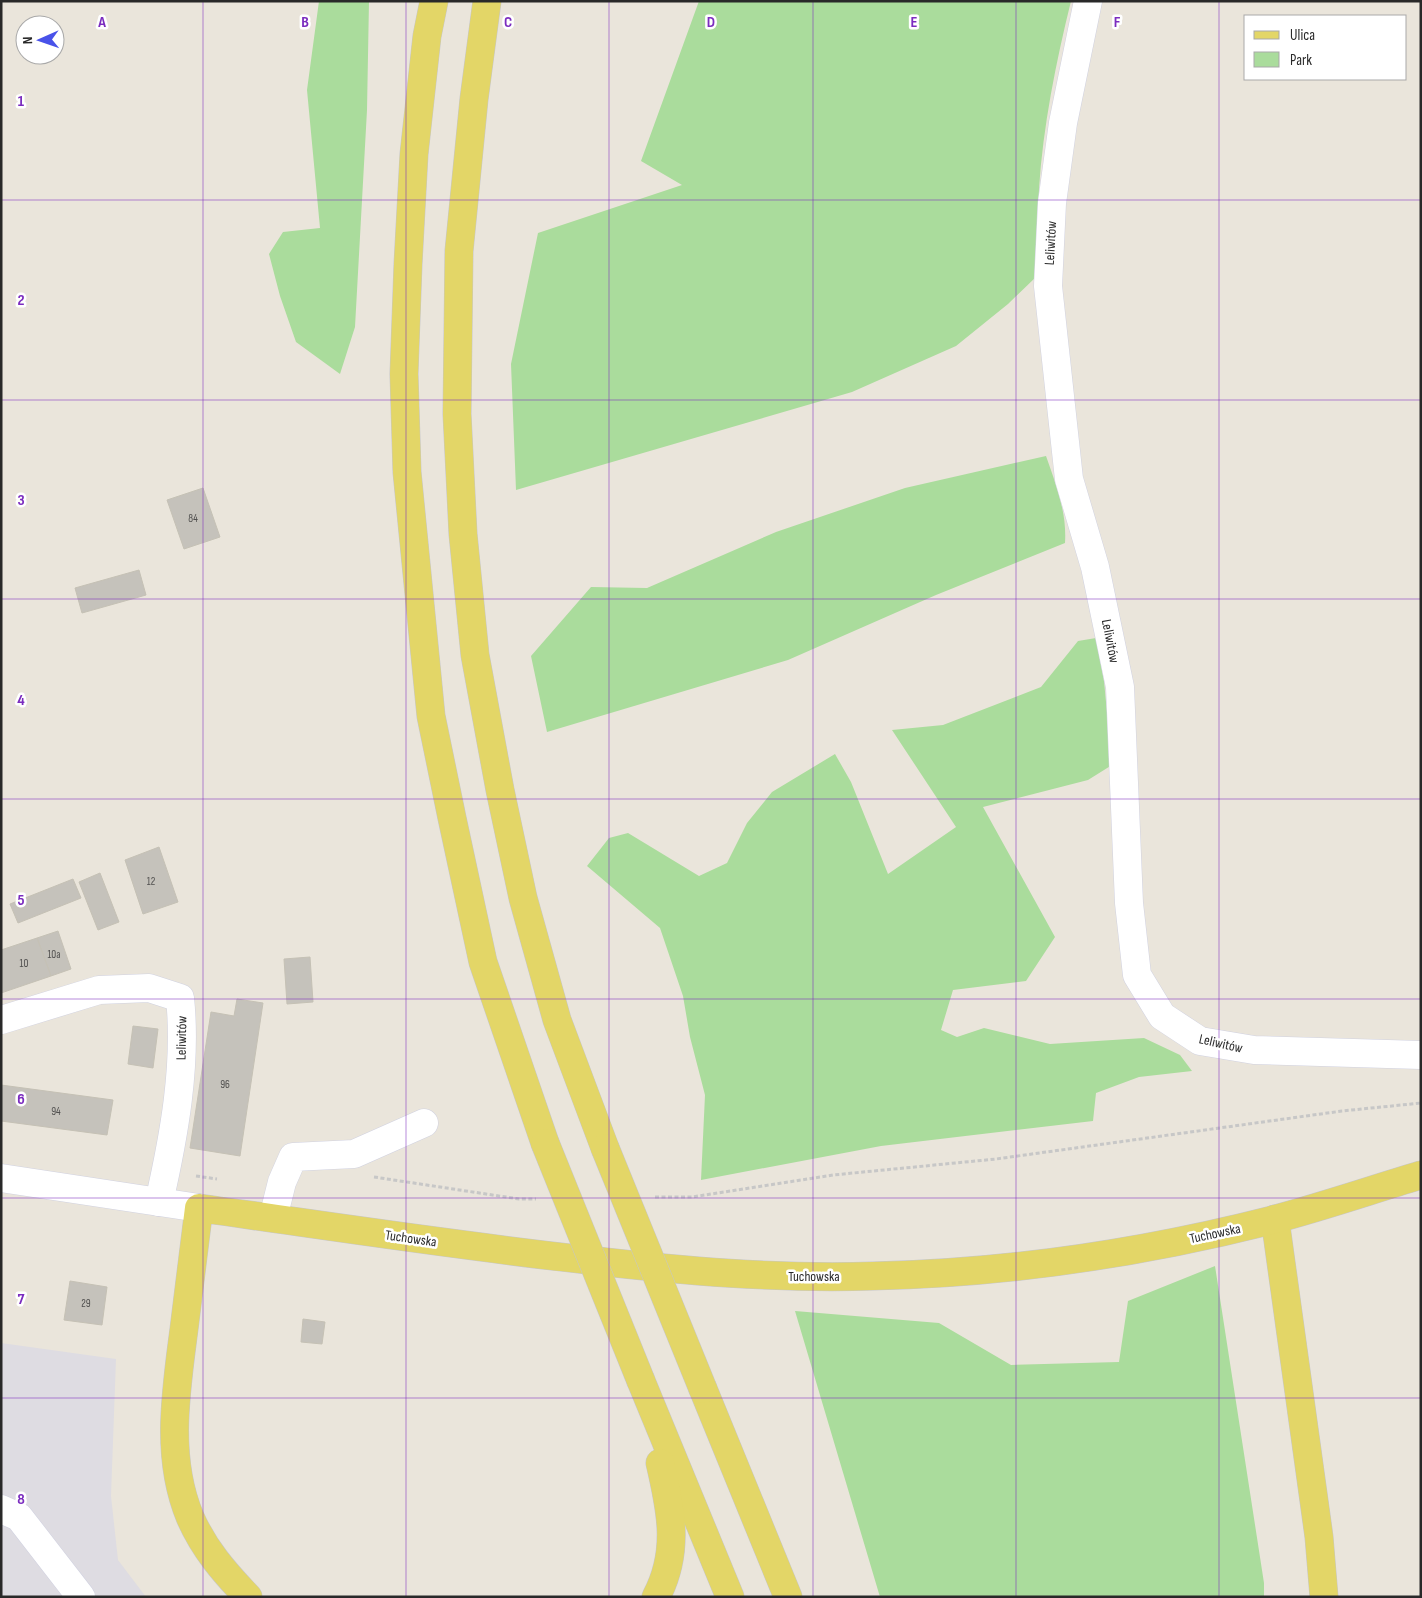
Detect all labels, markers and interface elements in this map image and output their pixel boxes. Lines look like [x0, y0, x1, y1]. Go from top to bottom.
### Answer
text: A [97, 13, 106, 32]
text: B [301, 13, 309, 32]
text: C [504, 13, 512, 32]
text: D [707, 13, 715, 32]
text: E [911, 13, 918, 32]
text: F [1114, 13, 1121, 32]
north arrow [15, 15, 65, 65]
legend [1244, 15, 1407, 80]
text: Ulica [1290, 26, 1315, 45]
text: N [19, 36, 36, 44]
text: Park [1290, 51, 1312, 70]
text: 1 [18, 92, 25, 111]
street label: Leliwitów [1041, 220, 1060, 266]
text: 2 [17, 291, 25, 310]
text: 3 [17, 491, 25, 510]
house number: 84 [188, 512, 198, 525]
street label: Leliwitów [1098, 618, 1123, 665]
text: 4 [17, 691, 25, 710]
house number: 12 [147, 875, 156, 888]
text: 5 [17, 891, 25, 910]
house number: 10a [48, 948, 61, 961]
house number: 10 [20, 957, 28, 970]
street label: Leliwitów [173, 1016, 190, 1060]
street label: Leliwitów [1197, 1030, 1245, 1057]
house number: 96 [220, 1078, 230, 1091]
text: 6 [17, 1090, 25, 1109]
house number: 94 [51, 1105, 61, 1118]
street label: Tuchowska [1188, 1220, 1242, 1247]
street label: Tuchowska [384, 1226, 438, 1250]
street label: Tuchowska [788, 1268, 840, 1285]
text: 7 [18, 1290, 25, 1309]
house number: 29 [81, 1297, 91, 1310]
text: 8 [17, 1490, 25, 1509]

